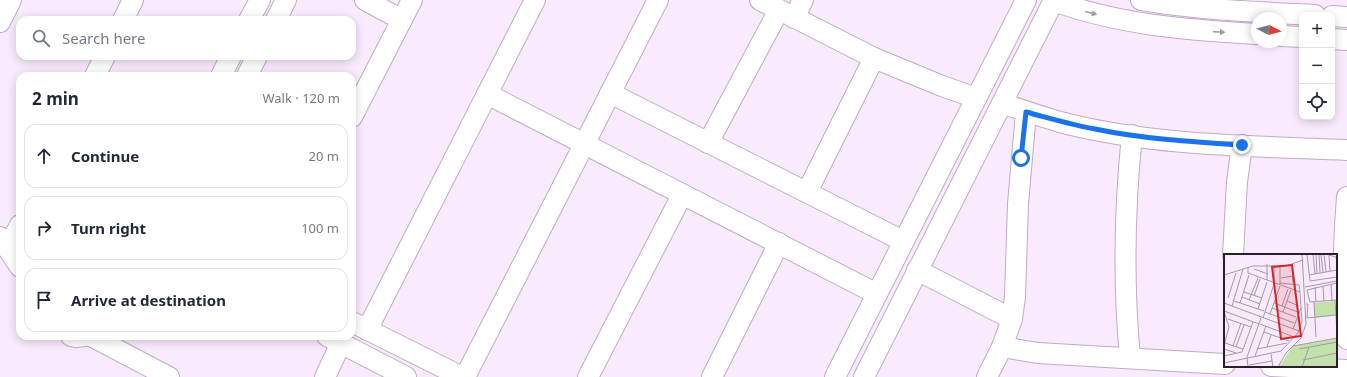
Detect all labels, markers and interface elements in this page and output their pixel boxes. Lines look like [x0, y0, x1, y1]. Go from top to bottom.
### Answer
one-way arrow [1085, 10, 1097, 16]
north arrow [1251, 12, 1287, 48]
map controls [1299, 12, 1335, 120]
button: + [1299, 12, 1335, 48]
search box [16, 16, 356, 60]
icon: search [30, 27, 52, 49]
text: Search here [62, 28, 145, 48]
one-way arrow [1213, 29, 1226, 35]
button: − [1299, 48, 1335, 84]
button: locate [1299, 84, 1335, 120]
text: 2 min [32, 87, 79, 110]
text: Walk · 120 m [262, 89, 340, 107]
route end [1233, 136, 1251, 154]
icon: ahead [33, 145, 55, 167]
text: Continue [71, 146, 139, 166]
text: 20 m [309, 147, 339, 165]
route start [1012, 149, 1030, 167]
icon: right [33, 217, 55, 239]
text: Turn right [71, 218, 146, 238]
text: 100 m [301, 219, 339, 237]
inset map [1224, 254, 1337, 367]
icon: arrive [33, 289, 55, 311]
text: Arrive at destination [71, 290, 226, 310]

